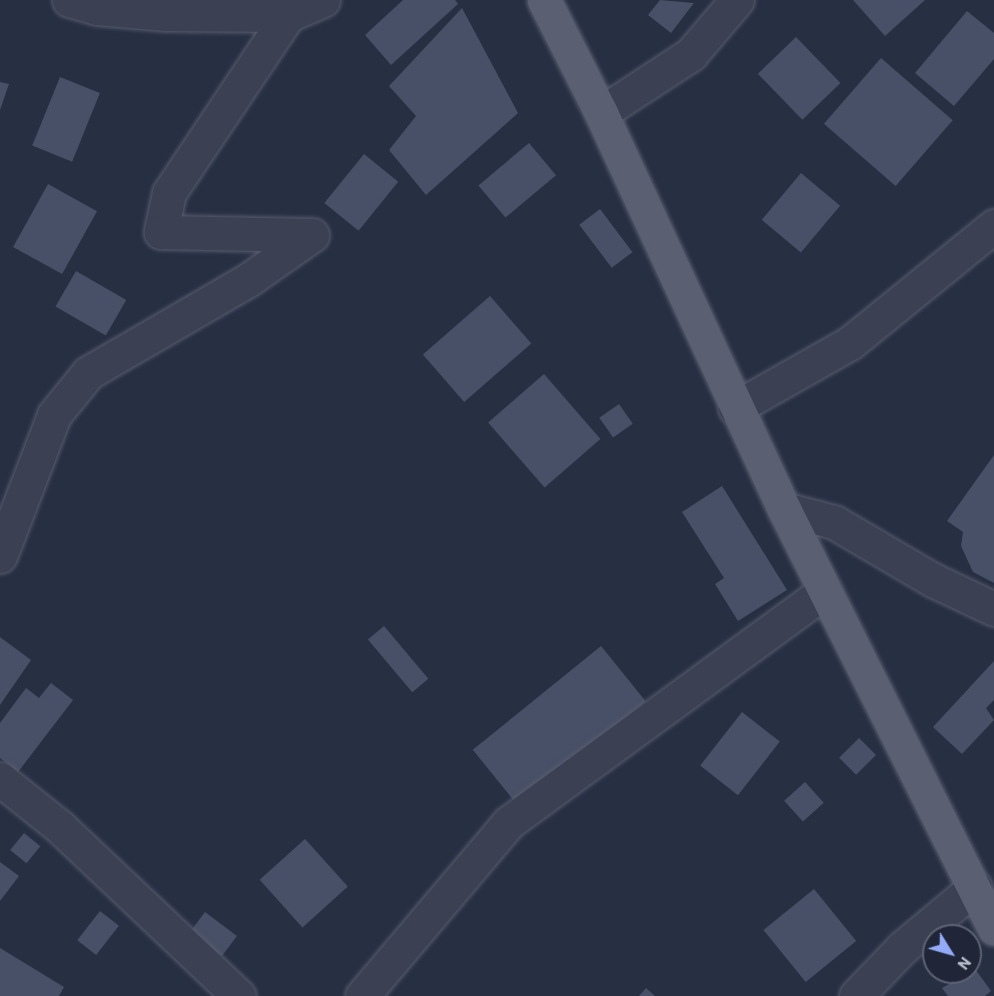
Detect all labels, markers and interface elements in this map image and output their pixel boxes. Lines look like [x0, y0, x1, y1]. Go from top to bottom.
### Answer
north arrow [922, 924, 982, 984]
text: N [954, 954, 976, 974]

